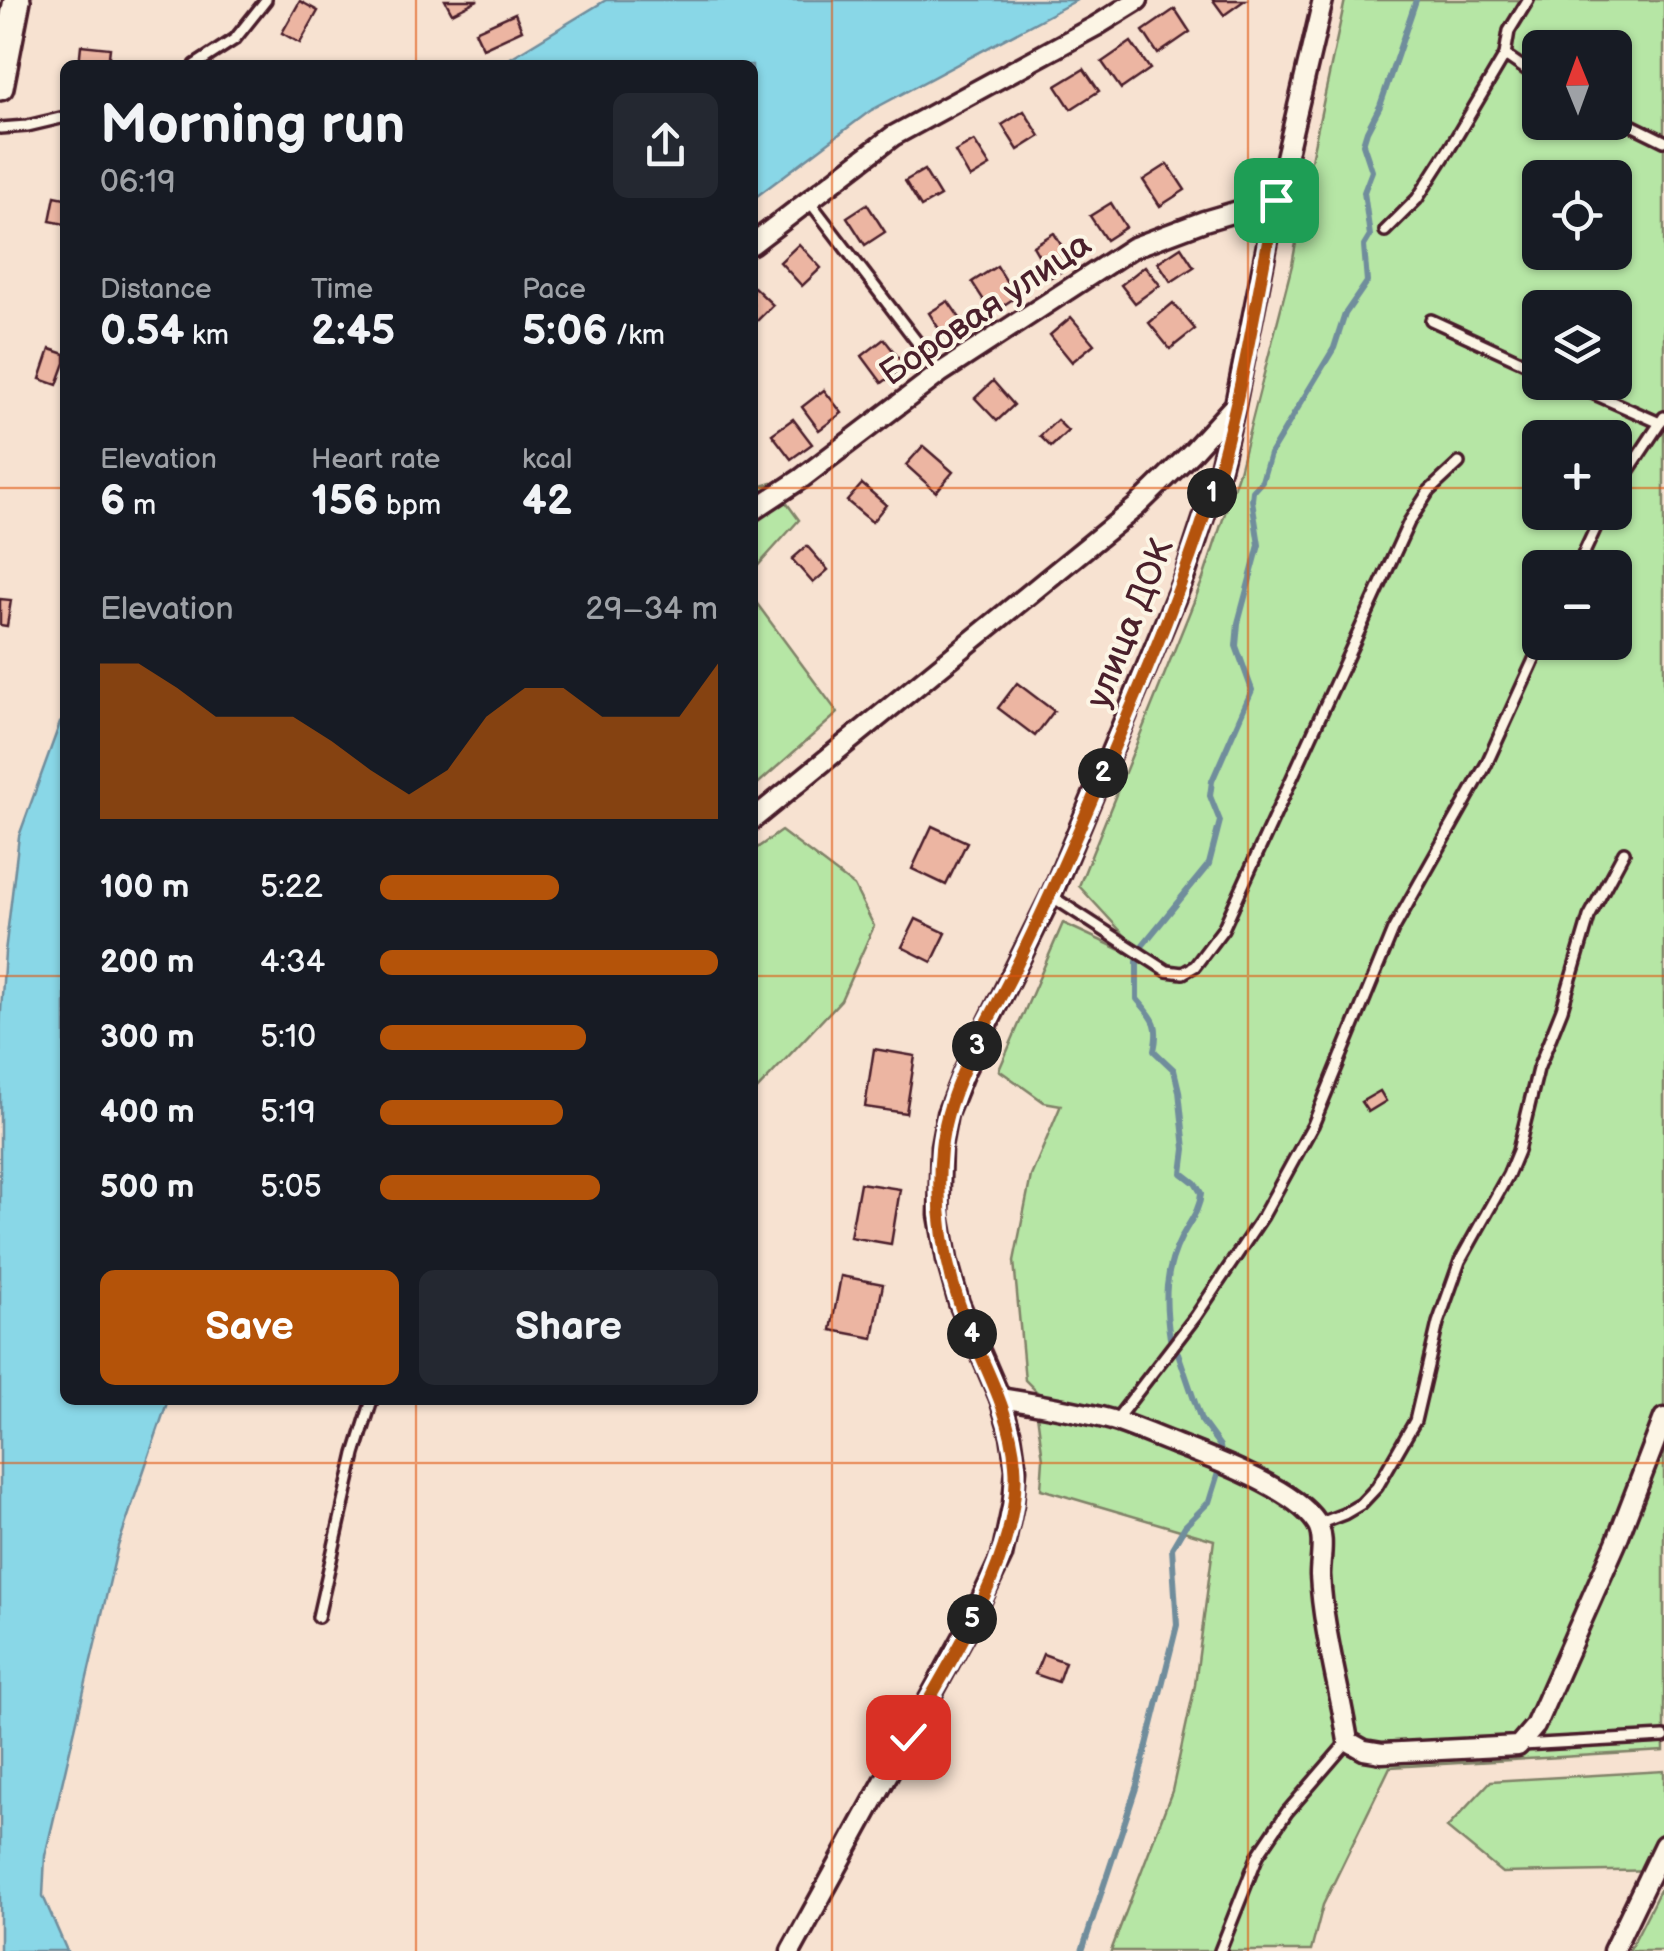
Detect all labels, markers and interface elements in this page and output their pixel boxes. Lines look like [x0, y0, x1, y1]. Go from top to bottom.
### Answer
north arrow [1522, 30, 1632, 140]
map controls [1522, 30, 1632, 660]
text: Morning run [100, 92, 405, 159]
button: share [613, 93, 718, 198]
pin [1234, 158, 1319, 243]
button: locate [1522, 160, 1632, 270]
text: 06:19 [100, 163, 176, 202]
icon: arrive [1249, 173, 1304, 228]
street label: Боровая улица [872, 223, 1100, 396]
text: Distance [100, 273, 212, 306]
text: Time [311, 273, 373, 306]
text: Pace [522, 273, 586, 306]
button: layers [1522, 290, 1632, 400]
text: 0.54 [100, 306, 184, 357]
text: 2:45 [311, 306, 395, 357]
text: 5:06 [522, 306, 608, 357]
text: km [184, 319, 229, 352]
text: /km [608, 319, 665, 352]
button: + [1522, 420, 1632, 530]
text: Elevation [100, 443, 217, 476]
text: Heart rate [311, 443, 440, 476]
text: kcal [522, 443, 572, 476]
pin: 1 [1187, 468, 1237, 518]
text: 6 [100, 476, 125, 527]
text: 156 [311, 476, 378, 527]
text: 42 [522, 476, 572, 527]
text: 1 [1206, 476, 1218, 509]
text: m [125, 489, 156, 522]
text: bpm [378, 489, 441, 522]
street label: улица ДОК [1077, 532, 1184, 714]
button: − [1522, 550, 1632, 660]
text: Elevation [100, 590, 233, 629]
text: 29–34 m [585, 590, 718, 629]
pin: 2 [1078, 748, 1128, 798]
text: 2 [1095, 756, 1111, 789]
text: 100 m [100, 868, 189, 907]
text: 5:22 [260, 868, 323, 907]
text: 200 m [100, 943, 194, 982]
text: 4:34 [260, 943, 325, 982]
text: 300 m [100, 1018, 195, 1057]
text: 5:10 [260, 1018, 316, 1057]
pin: 3 [952, 1021, 1002, 1071]
text: 3 [969, 1029, 985, 1062]
text: 400 m [100, 1093, 195, 1132]
text: 5:19 [260, 1093, 316, 1132]
text: 500 m [100, 1168, 194, 1207]
text: 5:05 [260, 1168, 322, 1207]
button: Save [100, 1270, 399, 1385]
button: Share [419, 1270, 718, 1385]
pin: 4 [947, 1309, 997, 1359]
text: 4 [964, 1317, 980, 1350]
pin: 5 [947, 1594, 997, 1644]
text: 5 [964, 1602, 980, 1635]
pin [866, 1695, 951, 1780]
icon: check [881, 1710, 936, 1765]

